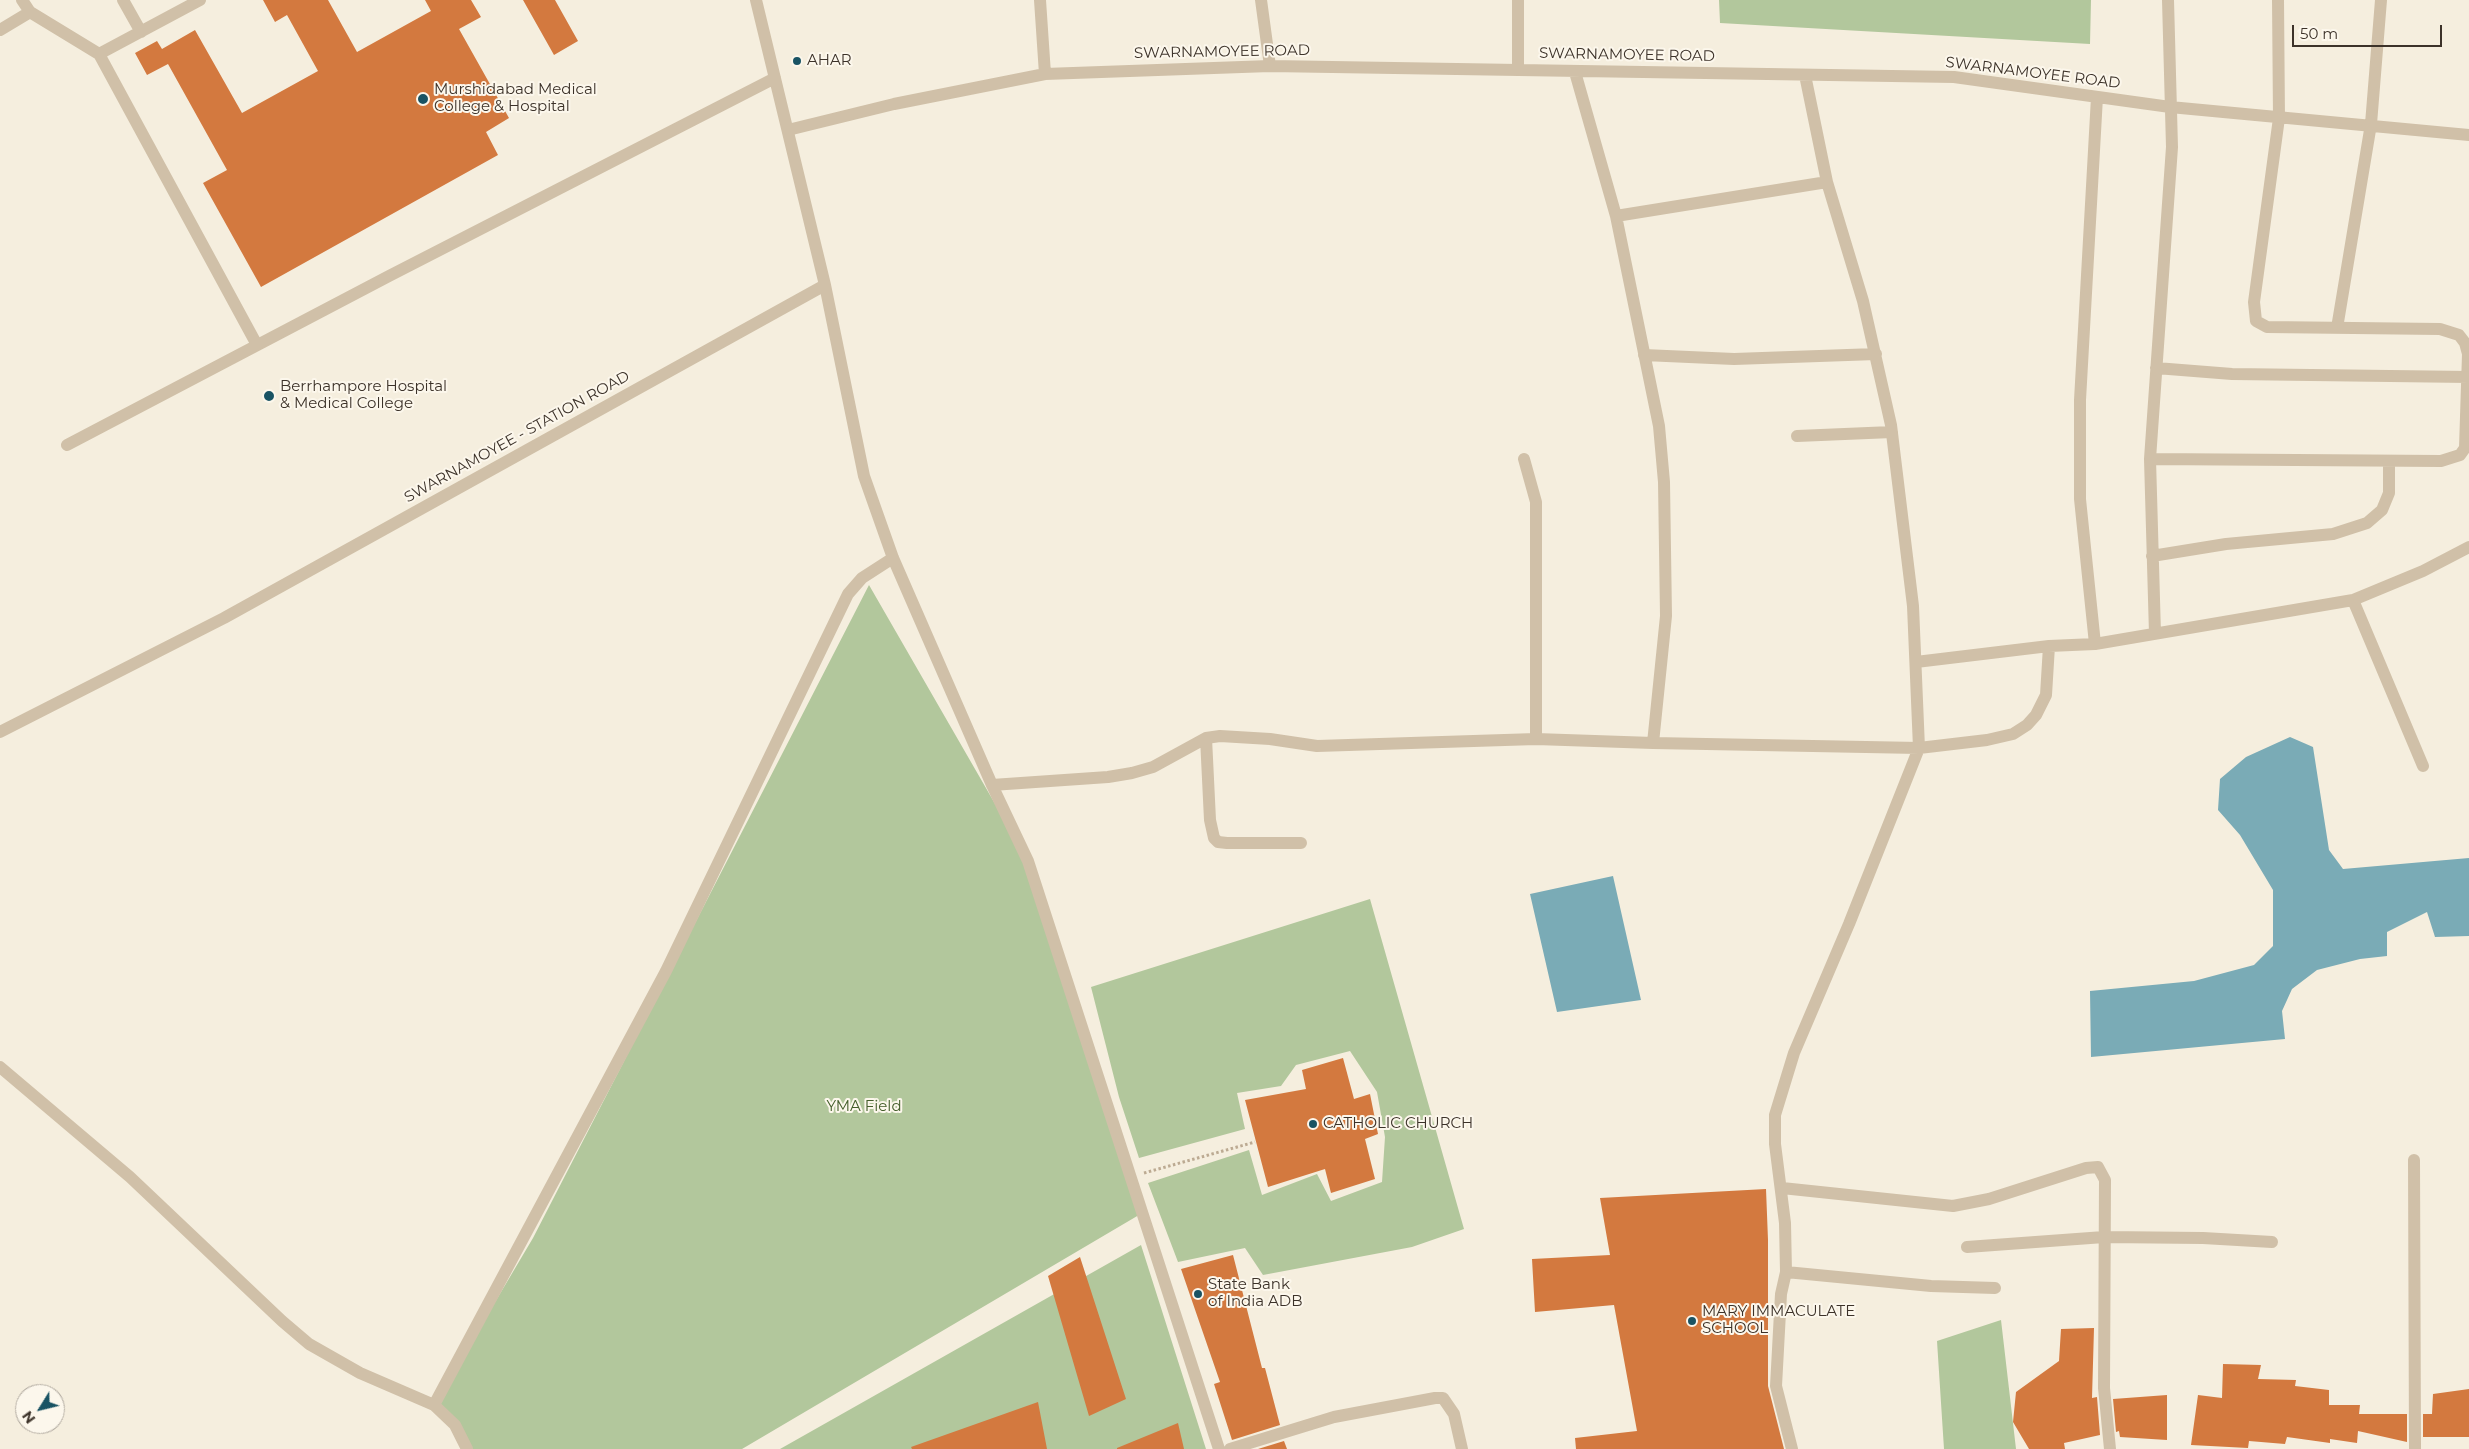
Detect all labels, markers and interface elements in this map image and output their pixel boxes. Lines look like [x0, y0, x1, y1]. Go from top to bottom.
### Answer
scale bar [2294, 15, 2444, 47]
text: 50 m [2300, 24, 2338, 43]
street label: SWARNAMOYEE ROAD [1134, 41, 1310, 63]
street label: SWARNAMOYEE ROAD [1539, 44, 1715, 66]
place label: AHAR [807, 52, 852, 70]
street label: SWARNAMOYEE ROAD [1945, 53, 2121, 93]
marker: AHAR [791, 55, 803, 67]
place label: Murshidabad Medical College & Hospital [434, 81, 597, 116]
marker: Murshidabad Medical College & Hospital [416, 92, 430, 106]
street label: SWARNAMOYEE - STATION ROAD [401, 367, 633, 507]
place label: Berrhampore Hospital & Medical College [280, 378, 447, 413]
marker: Berrhampore Hospital & Medical College [262, 389, 276, 403]
park label: YMA Field [826, 1098, 902, 1116]
place label: CATHOLIC CHURCH [1323, 1115, 1473, 1133]
marker: CATHOLIC CHURCH [1307, 1118, 1319, 1130]
place label: State Bank of India ADB [1208, 1276, 1303, 1311]
marker: State Bank of India ADB [1192, 1288, 1204, 1300]
place label: MARY IMMACULATE SCHOOL [1702, 1303, 1855, 1338]
marker: MARY IMMACULATE SCHOOL [1686, 1315, 1698, 1327]
north arrow [15, 1384, 65, 1434]
text: N [18, 1407, 39, 1427]

